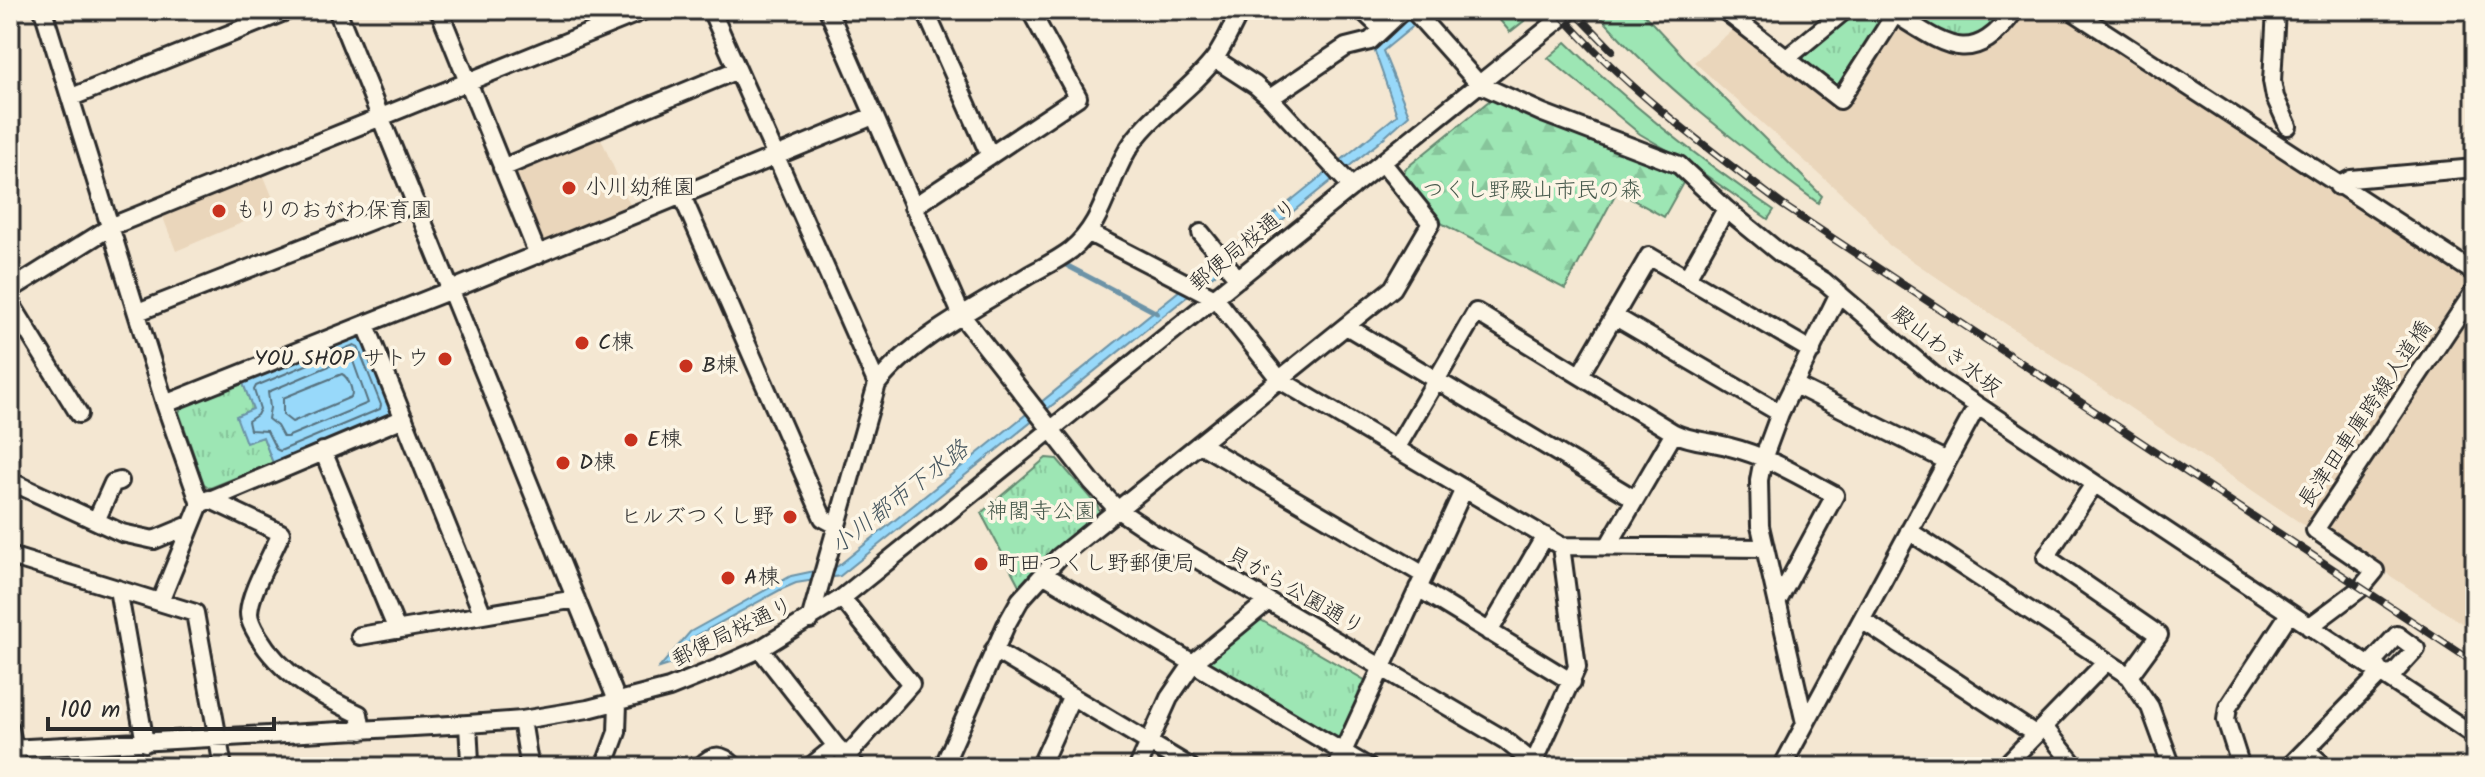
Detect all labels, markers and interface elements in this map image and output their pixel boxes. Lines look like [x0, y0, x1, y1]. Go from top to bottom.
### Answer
place label: 小川幼稚園 [585, 171, 695, 206]
park label: つくし野殿山市民の森 [1422, 174, 1642, 209]
marker: 小川幼稚園 [560, 179, 578, 197]
street label: 郵便局桜通り [1182, 191, 1306, 301]
place label: もりのおがわ保育園 [235, 194, 433, 229]
marker: もりのおがわ保育園 [210, 202, 228, 220]
street label: 殿山わき水坂 [1883, 298, 2009, 406]
street label: 長津田車庫跨線人道橋 [2290, 314, 2442, 516]
place label: C棟 [598, 326, 633, 361]
marker: C棟 [573, 334, 591, 352]
place label: YOU SHOP サトウ [254, 342, 429, 377]
place label: B棟 [702, 349, 738, 384]
marker: YOU SHOP サトウ [436, 350, 454, 368]
marker: B棟 [677, 357, 695, 375]
place label: E棟 [647, 423, 682, 458]
water label: 小川都市下水路 [822, 430, 980, 565]
marker: E棟 [622, 431, 640, 449]
place label: D棟 [579, 446, 615, 481]
marker: D棟 [554, 454, 572, 472]
park label: 神閣寺公園 [986, 495, 1096, 530]
place label: ヒルズつくし野 [620, 500, 774, 535]
marker: ヒルズつくし野 [781, 508, 799, 526]
street label: 貝がら公園通り [1220, 538, 1370, 646]
place label: 町田つくし野郵便局 [997, 547, 1195, 582]
marker: 町田つくし野郵便局 [972, 555, 990, 573]
place label: A棟 [744, 561, 779, 596]
marker: A棟 [719, 569, 737, 587]
street label: 郵便局桜通り [666, 588, 800, 678]
scale bar [48, 681, 274, 731]
text: 100 m [60, 691, 120, 730]

